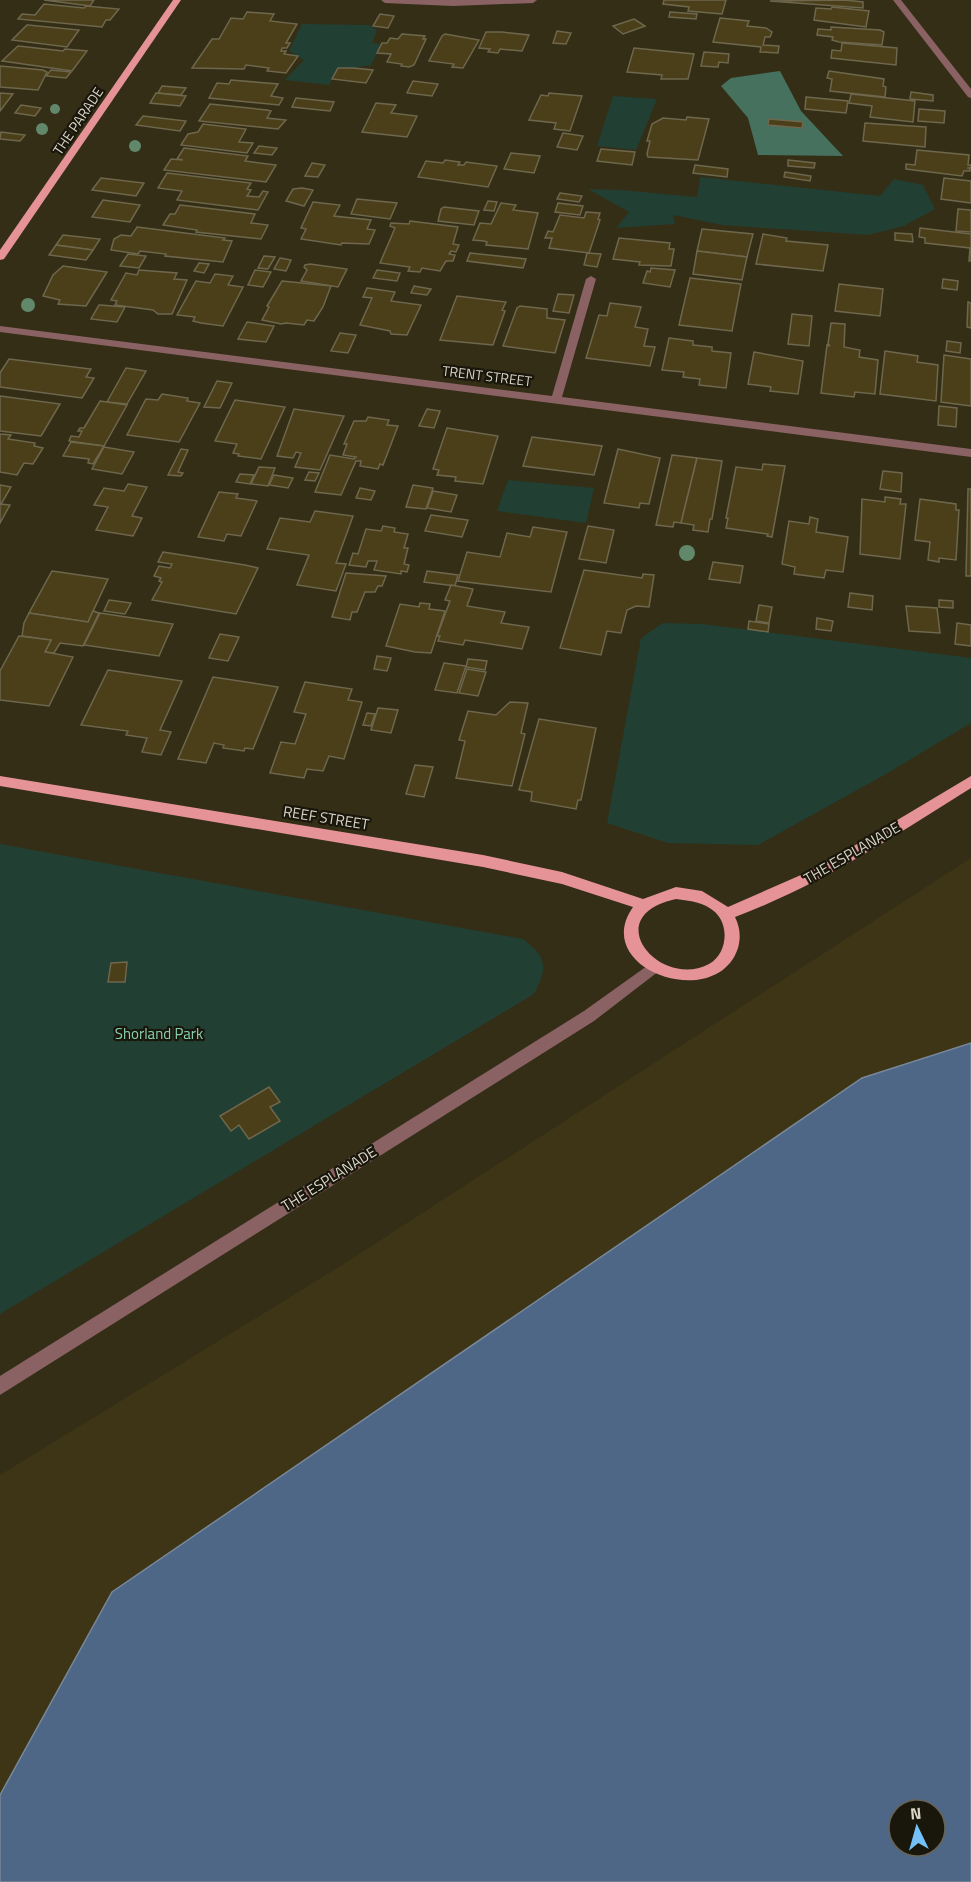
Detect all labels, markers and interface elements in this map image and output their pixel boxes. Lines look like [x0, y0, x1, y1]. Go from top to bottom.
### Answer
street label: THE PARADE [47, 83, 108, 159]
street label: TRENT STREET [441, 360, 534, 391]
street label: REEF STREET [281, 799, 371, 836]
street label: THE ESPLANADE [799, 816, 904, 890]
park label: Shorland Park [115, 1022, 203, 1045]
street label: THE ESPLANADE [277, 1140, 381, 1217]
north arrow [887, 1798, 947, 1858]
text: N [909, 1801, 922, 1825]

